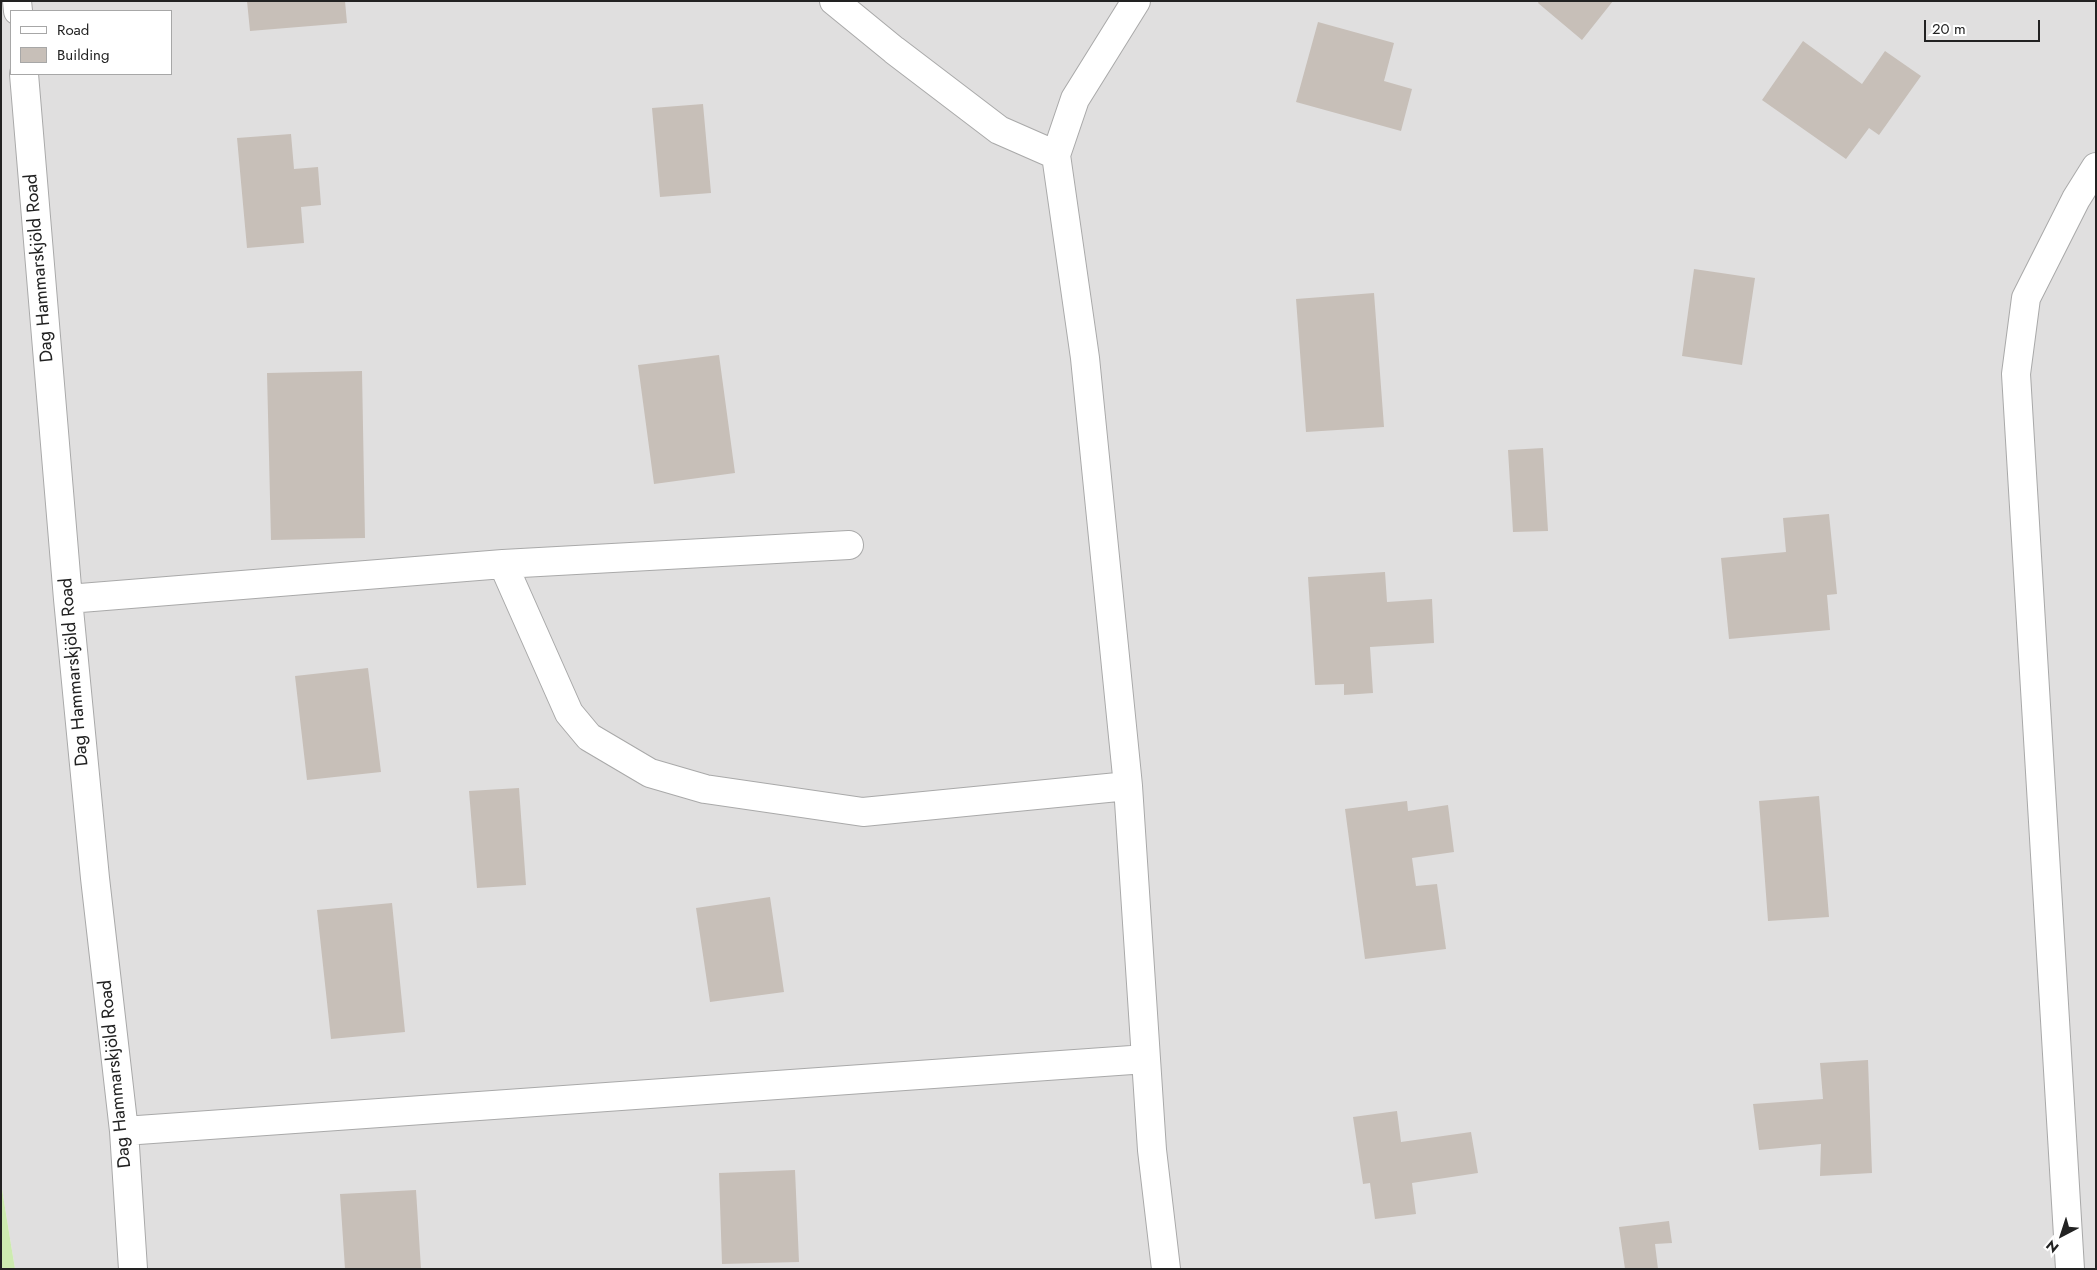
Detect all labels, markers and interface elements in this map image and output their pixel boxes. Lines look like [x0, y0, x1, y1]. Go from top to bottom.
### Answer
legend [10, 10, 172, 75]
scale bar [1927, 10, 2043, 42]
text: 20 m [1932, 18, 1966, 40]
text: Road [57, 19, 89, 41]
text: Building [57, 44, 109, 66]
street label: Dag Hammarskjöld Road [21, 173, 59, 363]
street label: Dag Hammarskjöld Road [56, 577, 94, 767]
street label: Dag Hammarskjöld Road [95, 979, 137, 1169]
north arrow [2037, 1210, 2087, 1260]
text: N [2042, 1235, 2063, 1258]

